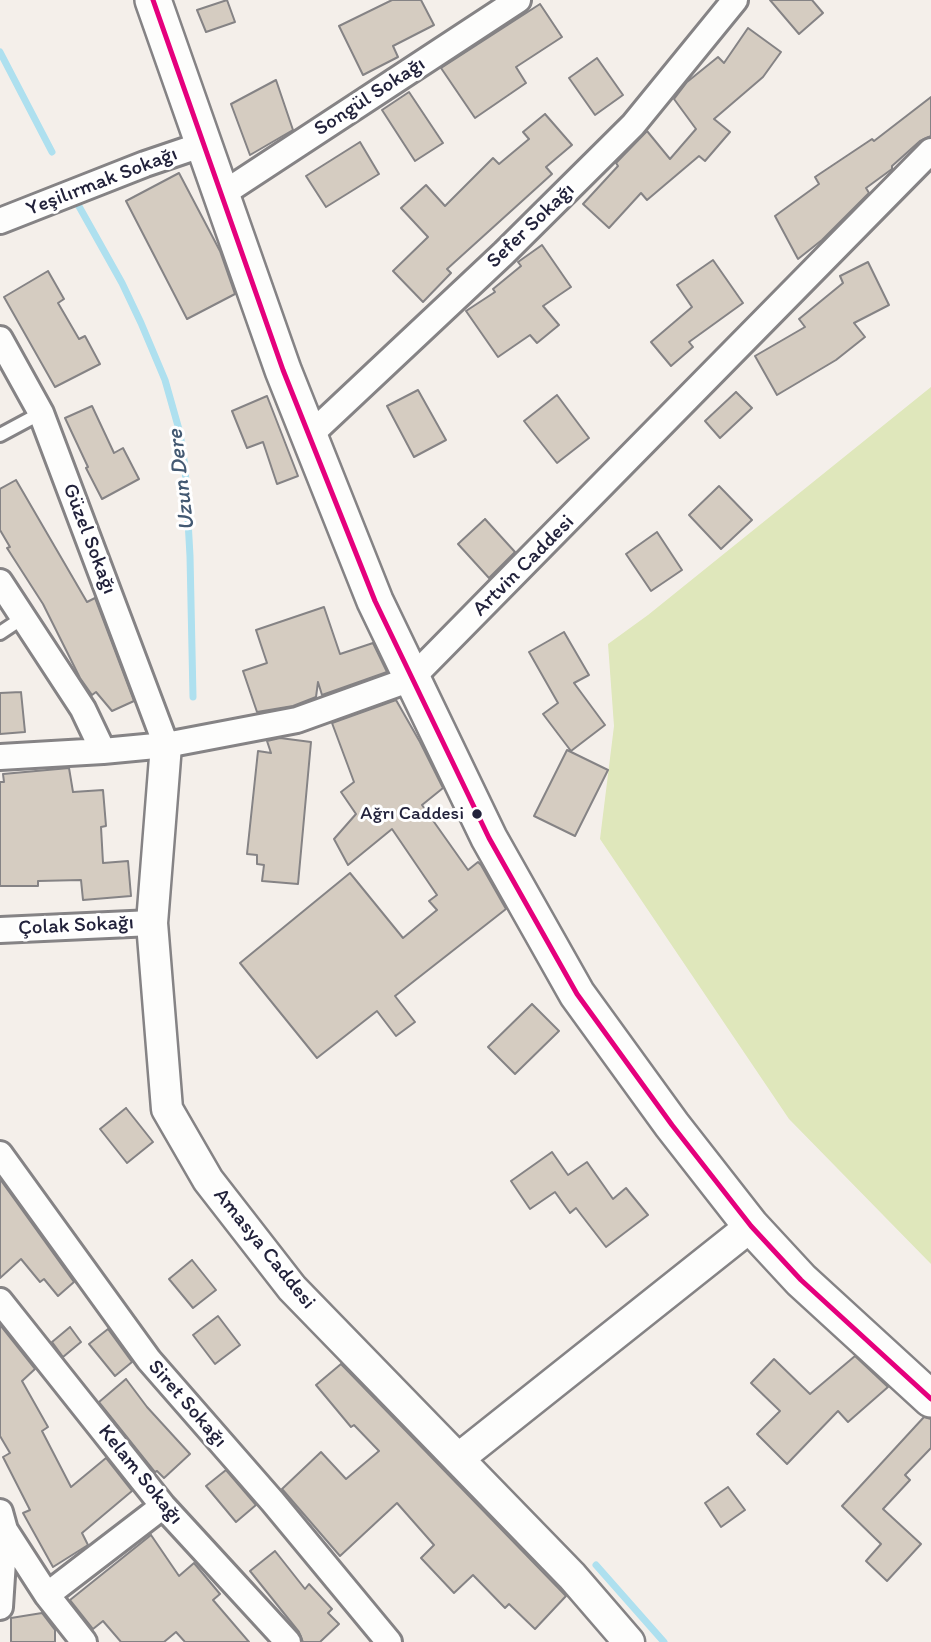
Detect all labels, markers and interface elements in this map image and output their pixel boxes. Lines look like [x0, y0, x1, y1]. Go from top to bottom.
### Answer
street label: Songül Sokağı [310, 52, 430, 142]
street label: Yeşilırmak Sokağı [23, 142, 181, 222]
street label: Sefer Sokağı [482, 178, 580, 274]
water label: Uzun Dere [162, 428, 202, 532]
street label: Güzel Sokağı [56, 480, 122, 598]
street label: Artvin Caddesi [468, 510, 580, 622]
place label: Ağrı Caddesi [360, 803, 464, 825]
marker: Ağrı Caddesi [470, 807, 484, 821]
street label: Çolak Sokağı [17, 910, 135, 942]
street label: Amasya Caddesi [208, 1183, 320, 1315]
street label: Siret Sokağı [142, 1355, 232, 1453]
street label: Kelam Sokağı [92, 1420, 188, 1530]

